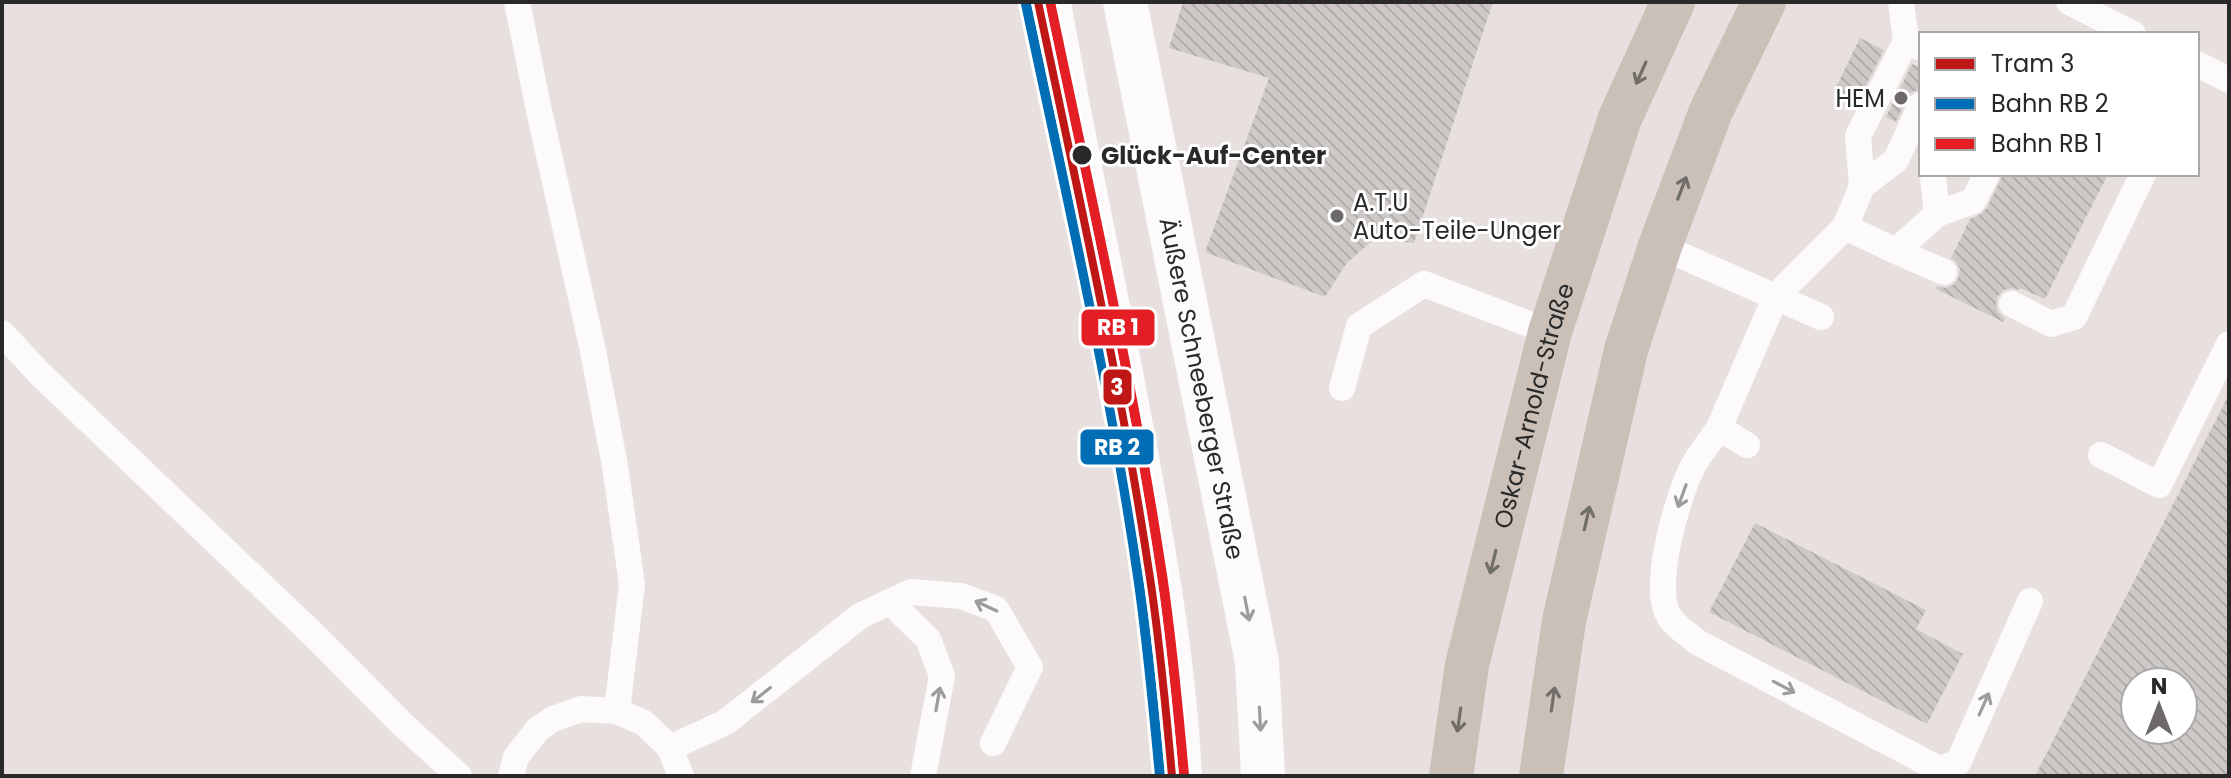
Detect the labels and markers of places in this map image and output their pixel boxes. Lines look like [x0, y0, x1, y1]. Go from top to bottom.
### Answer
place label: HEM [1835, 82, 1885, 115]
marker: HEM [1892, 89, 1910, 107]
place label: Glück-Auf-Center [1101, 139, 1326, 172]
marker: Glück-Auf-Center [1070, 143, 1094, 167]
place label: A.T.U Auto-Teile-Unger [1353, 186, 1561, 247]
marker: A.T.U Auto-Teile-Unger [1328, 207, 1346, 225]

